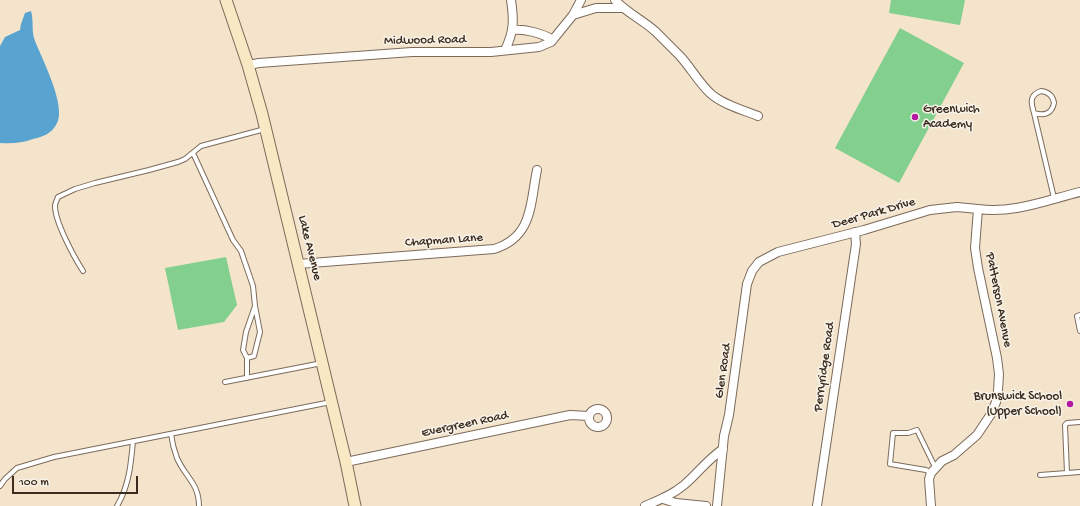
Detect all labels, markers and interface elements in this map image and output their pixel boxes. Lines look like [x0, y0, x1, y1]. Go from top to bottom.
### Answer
street label: Midwood Road [384, 32, 466, 50]
place label: Greenwich Academy [923, 102, 980, 133]
marker: Greenwich Academy [910, 112, 920, 122]
street label: Deer Park Drive [831, 195, 917, 233]
street label: Lake Avenue [293, 214, 325, 282]
street label: Chapman Lane [404, 230, 484, 252]
street label: Patterson Avenue [981, 251, 1015, 349]
street label: Perryridge Road [811, 321, 839, 413]
street label: Glen Road [712, 342, 736, 400]
place label: Brunswick School (Upper School) [974, 389, 1062, 420]
marker: Brunswick School (Upper School) [1065, 399, 1075, 409]
street label: Evergreen Road [420, 408, 510, 442]
scale bar [14, 468, 140, 494]
text: 100 m [19, 476, 49, 490]

